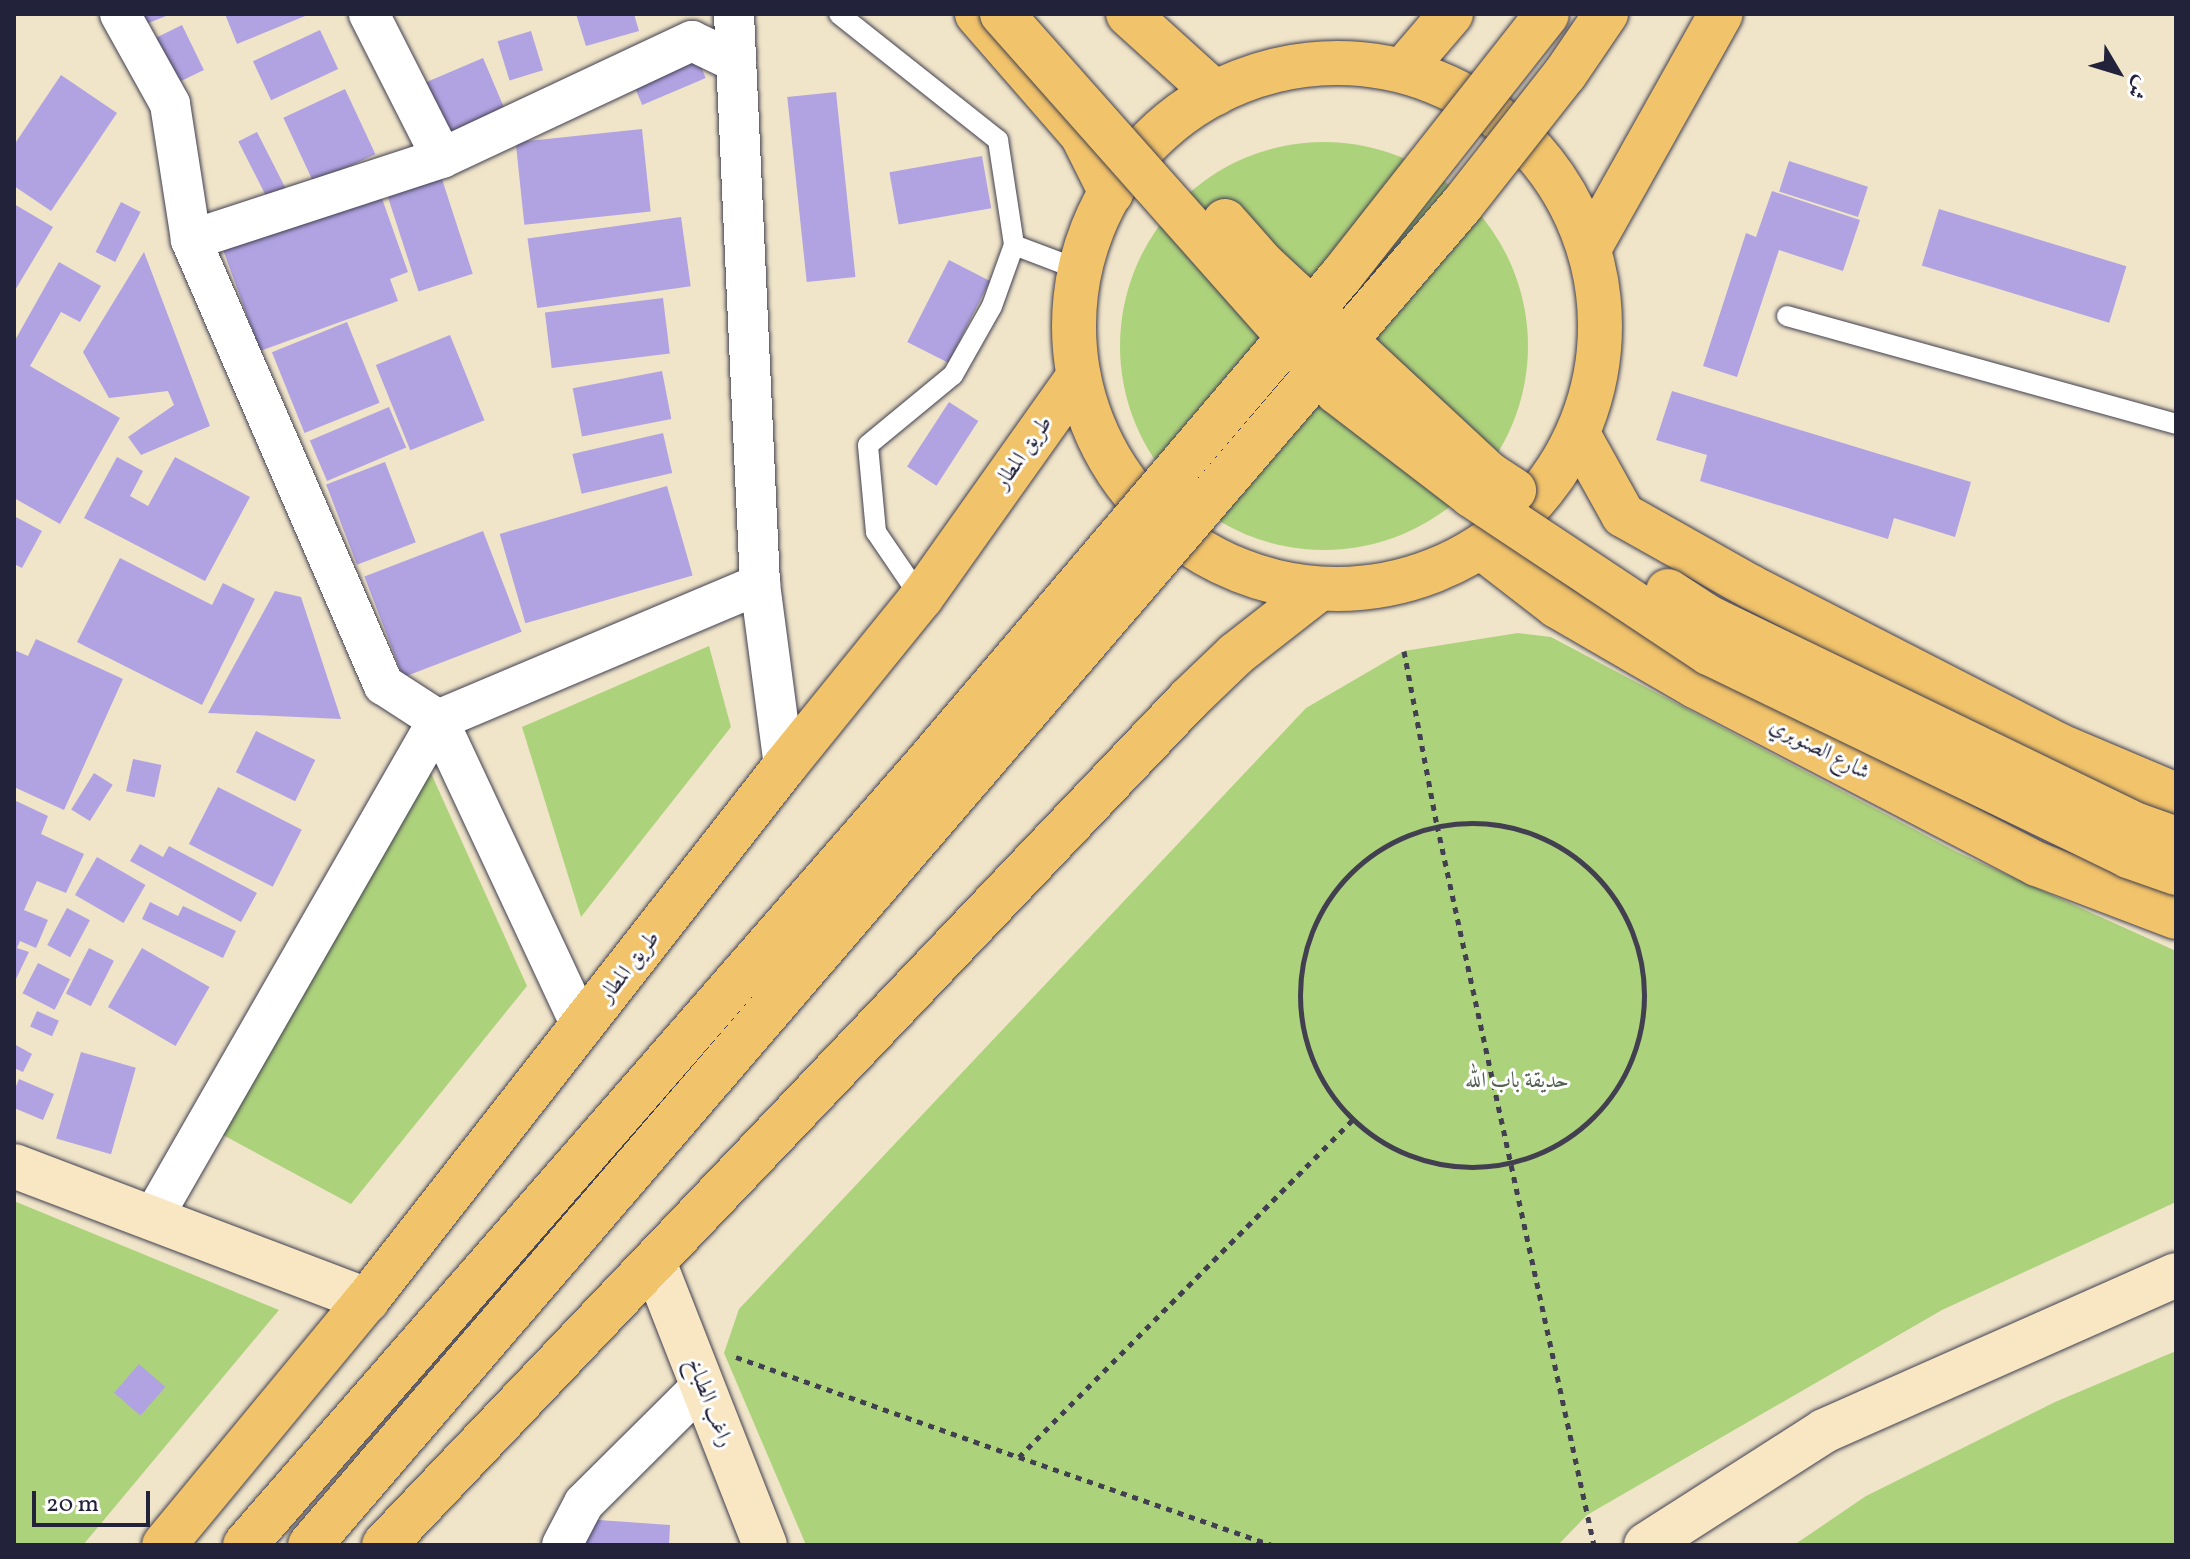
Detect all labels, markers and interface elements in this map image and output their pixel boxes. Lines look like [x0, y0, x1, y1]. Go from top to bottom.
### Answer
north arrow [2078, 32, 2158, 112]
text: ش [2118, 69, 2156, 105]
street label: طريق المطار [989, 411, 1059, 495]
street label: شارع الصنوبري [1764, 713, 1874, 787]
street label: طريق المطار [594, 926, 666, 1008]
park label: حديقة باب الله [1465, 1069, 1569, 1095]
street label: راغب الطباخ [680, 1355, 738, 1451]
scale bar [36, 1475, 154, 1525]
text: 20 m [46, 1488, 99, 1522]

